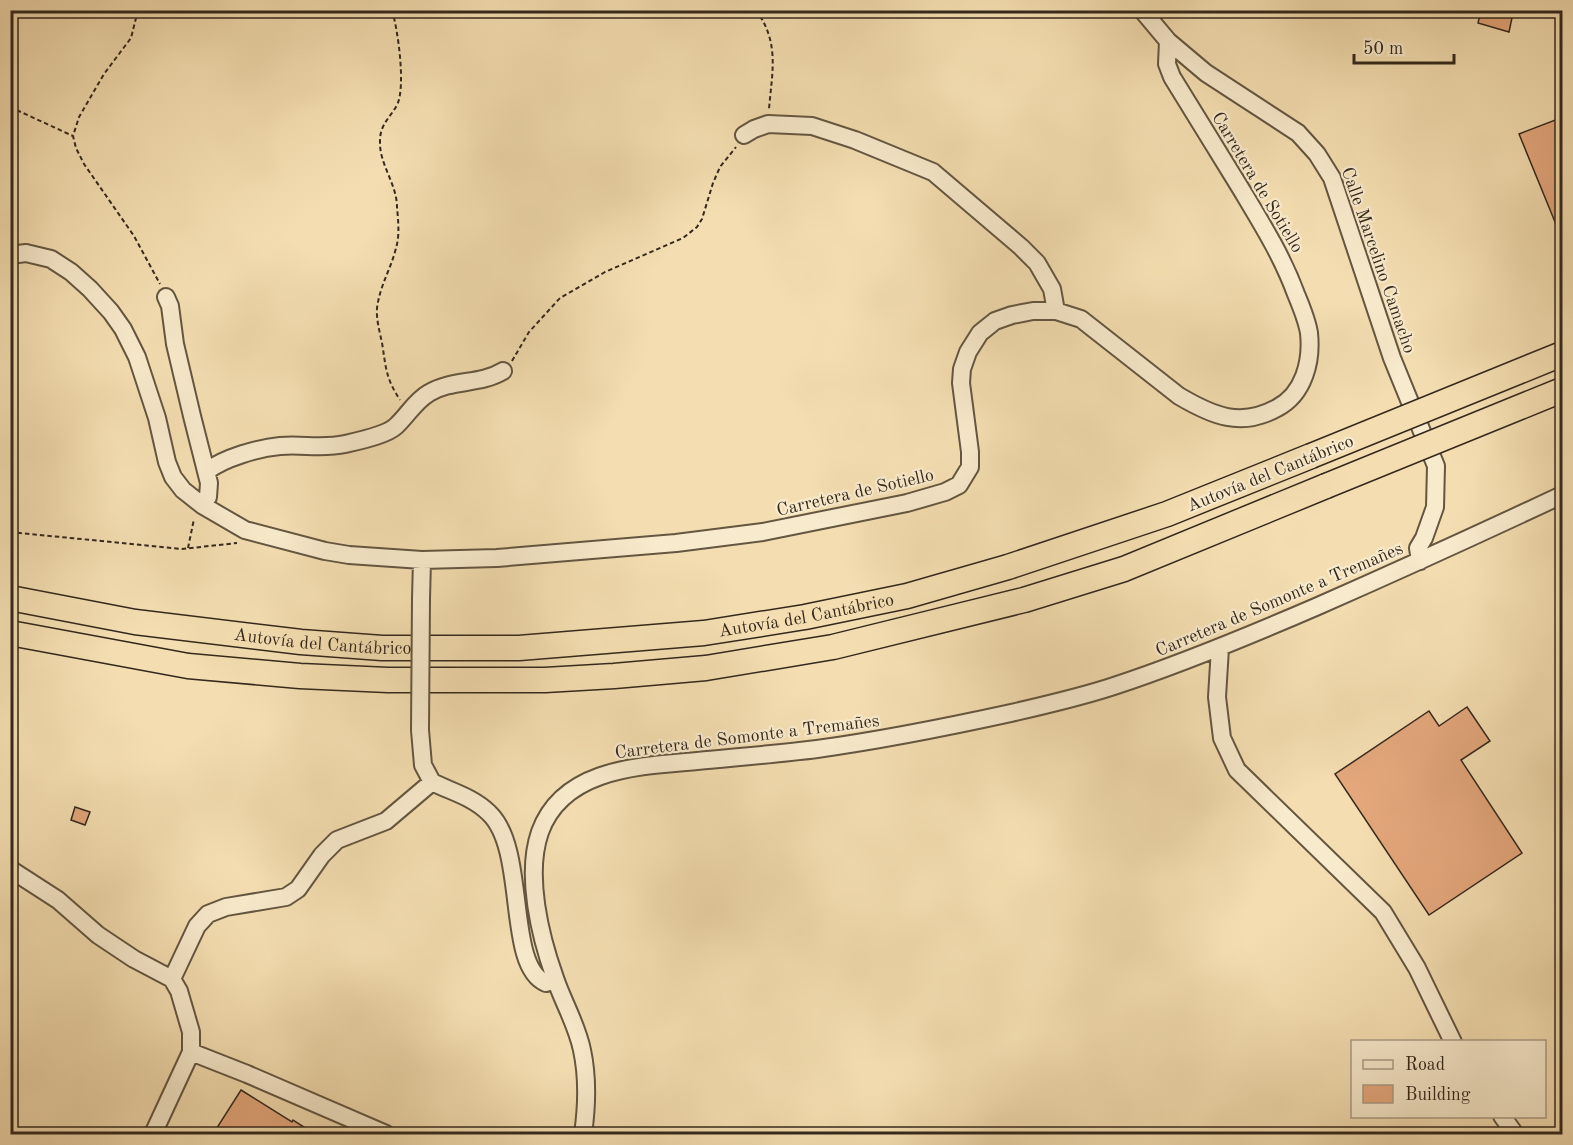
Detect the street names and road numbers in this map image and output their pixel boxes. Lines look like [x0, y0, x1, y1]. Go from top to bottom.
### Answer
street label: Carretera de Sotiello [1208, 109, 1306, 256]
street label: Calle Marcelino Camacho [1338, 165, 1418, 356]
street label: Autovía del Cantábrico [1185, 432, 1356, 516]
street label: Carretera de Sotiello [775, 466, 936, 520]
street label: Carretera de Somonte a Tremañes [1153, 539, 1406, 660]
street label: Autovía del Cantábrico [717, 591, 896, 641]
street label: Autovía del Cantábrico [233, 626, 411, 658]
street label: Carretera de Somonte a Tremañes [614, 712, 881, 762]

